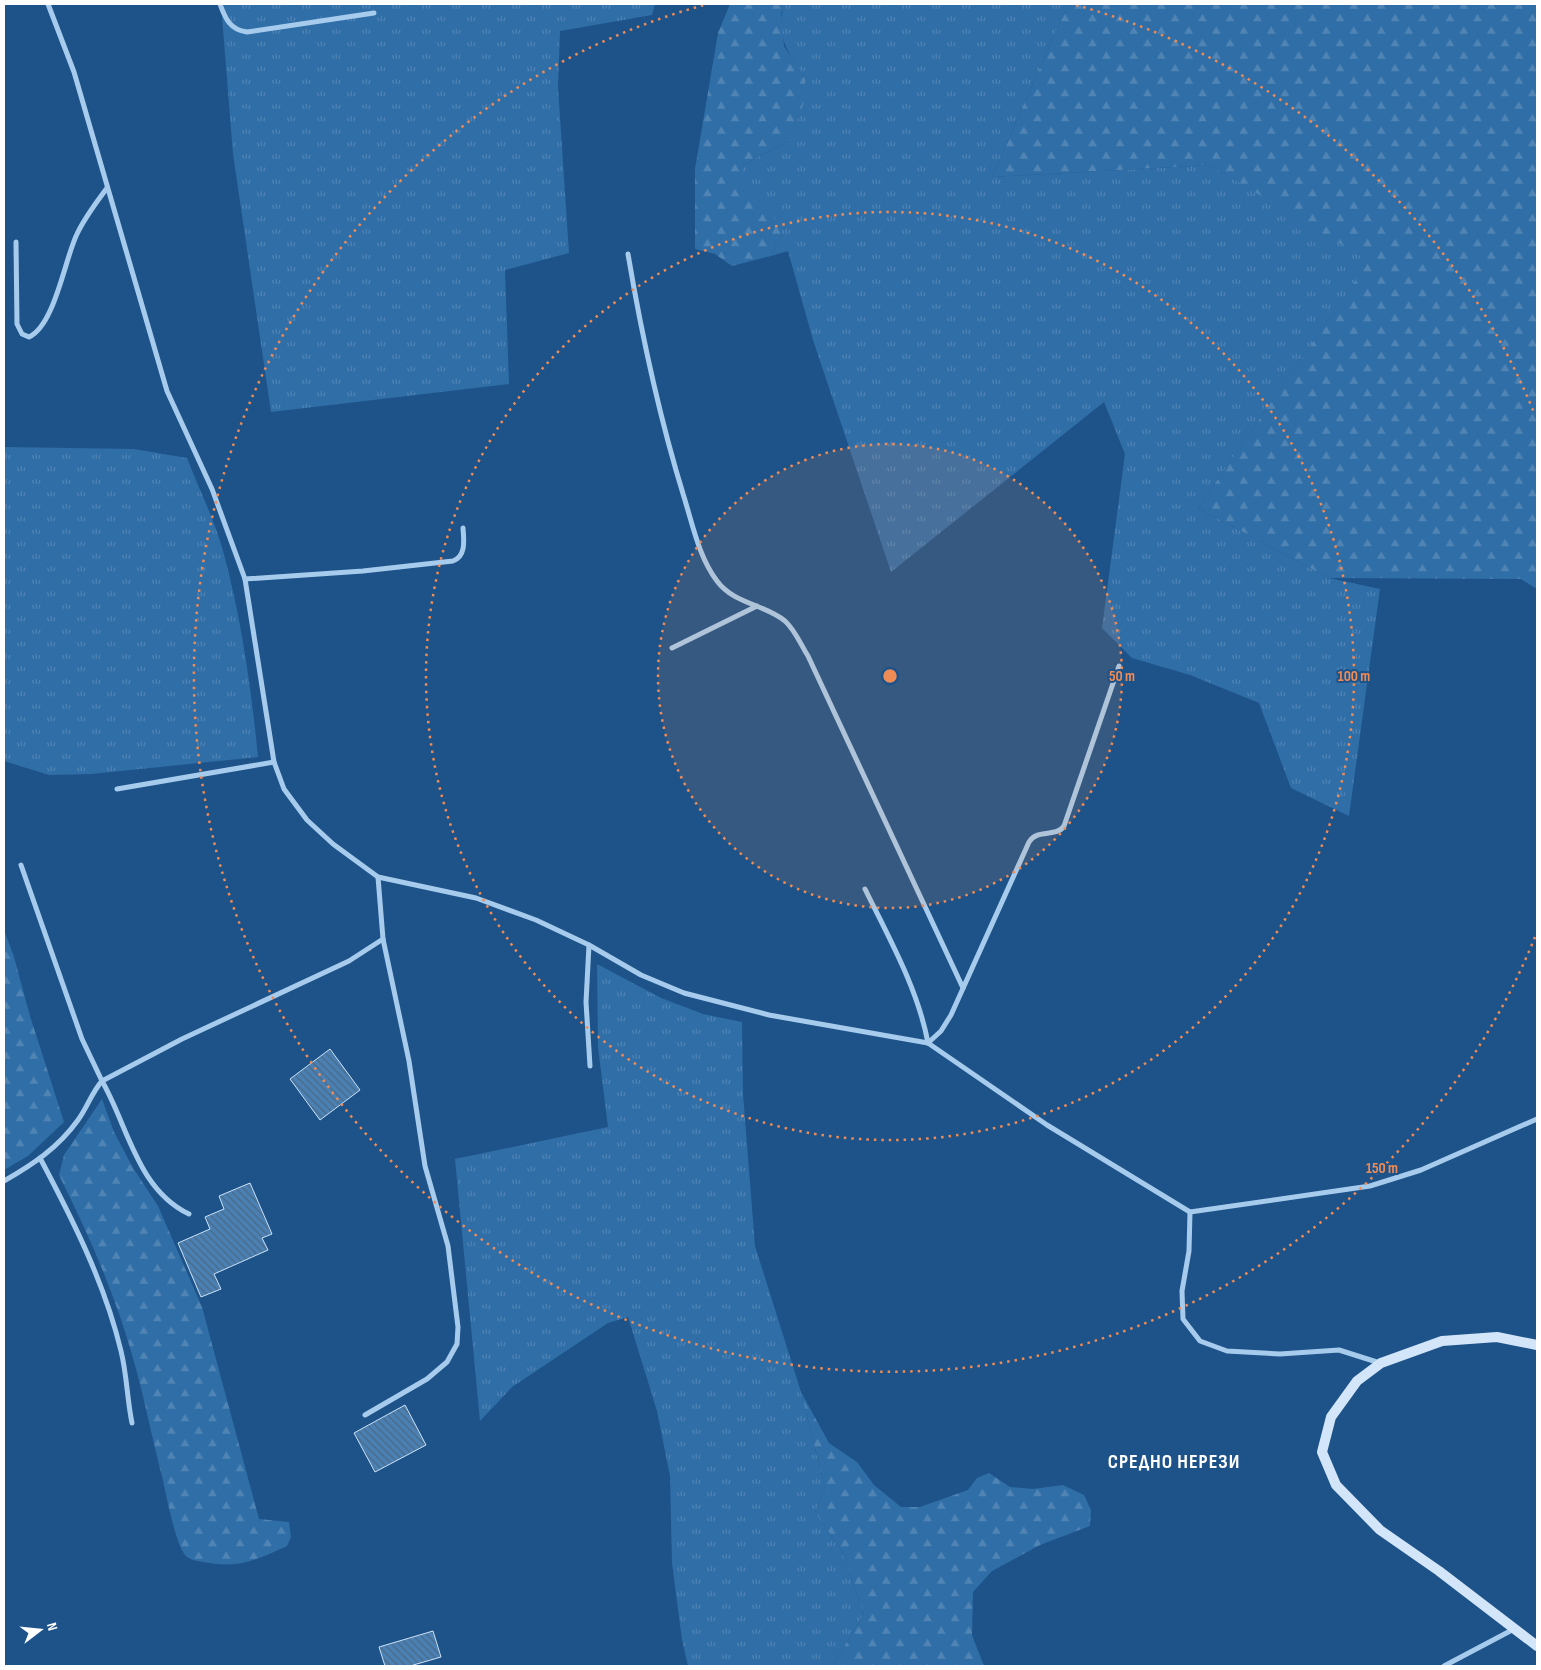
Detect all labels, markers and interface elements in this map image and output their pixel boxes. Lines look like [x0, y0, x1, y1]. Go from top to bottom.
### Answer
centre of rings [881, 667, 899, 685]
text: 50 m [1109, 667, 1135, 686]
text: 100 m [1338, 667, 1370, 686]
text: 150 m [1366, 1159, 1398, 1178]
district label: СРЕДНО НЕРЕЗИ [1108, 1450, 1240, 1474]
north arrow [15, 1605, 65, 1655]
text: N [43, 1621, 61, 1632]

